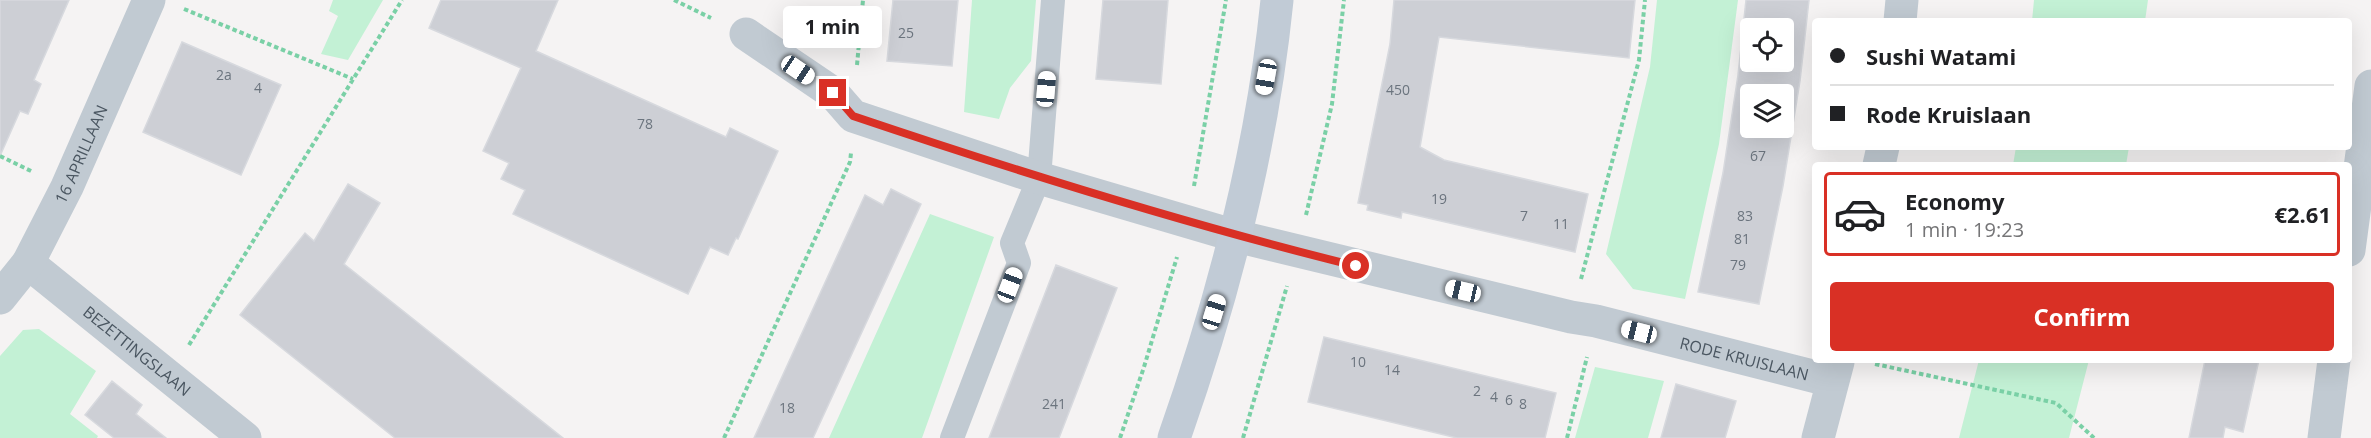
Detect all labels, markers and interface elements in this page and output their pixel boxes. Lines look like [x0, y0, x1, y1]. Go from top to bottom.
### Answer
callout: 1 min [784, 6, 882, 48]
text: 1 min [805, 13, 860, 40]
map controls [1740, 18, 1794, 138]
button: locate [1740, 18, 1794, 72]
house number: 25 [898, 23, 914, 42]
text: Sushi Watami [1866, 41, 2016, 71]
car [778, 52, 818, 88]
car [1254, 58, 1278, 96]
house number: 2a [216, 65, 232, 84]
car [1035, 70, 1057, 108]
house number: 4 [254, 78, 262, 97]
route end [819, 79, 846, 106]
house number: 450 [1386, 80, 1410, 99]
button: layers [1740, 84, 1794, 138]
text: Rode Kruislaan [1866, 99, 2031, 129]
street label: 16 APRILLAAN [49, 101, 113, 207]
house number: 78 [637, 114, 653, 133]
house number: 67 [1750, 146, 1766, 165]
text: Economy [1905, 186, 2004, 216]
icon: car [1833, 187, 1887, 241]
house number: 19 [1431, 189, 1447, 208]
text: €2.61 [2274, 199, 2331, 229]
house number: 7 [1520, 206, 1528, 225]
house number: 83 [1737, 206, 1753, 225]
house number: 11 [1553, 214, 1569, 233]
text: 1 min · 19:23 [1905, 216, 2024, 243]
house number: 81 [1734, 229, 1750, 248]
route start [1342, 252, 1369, 279]
house number: 79 [1730, 255, 1746, 274]
car [995, 265, 1025, 305]
car [1443, 278, 1483, 304]
button: Confirm [1830, 282, 2334, 351]
car [1200, 292, 1228, 332]
street label: BEZETTINGSLAAN [79, 301, 195, 401]
car [1619, 319, 1659, 345]
street label: RODE KRUISLAAN [1678, 332, 1811, 386]
house number: 10 [1350, 352, 1366, 371]
house number: 14 [1384, 360, 1400, 379]
house number: 2 [1473, 381, 1481, 400]
house number: 4 [1490, 387, 1498, 406]
house number: 6 [1505, 390, 1513, 409]
house number: 241 [1042, 394, 1066, 413]
house number: 8 [1519, 394, 1527, 413]
house number: 18 [779, 398, 795, 417]

